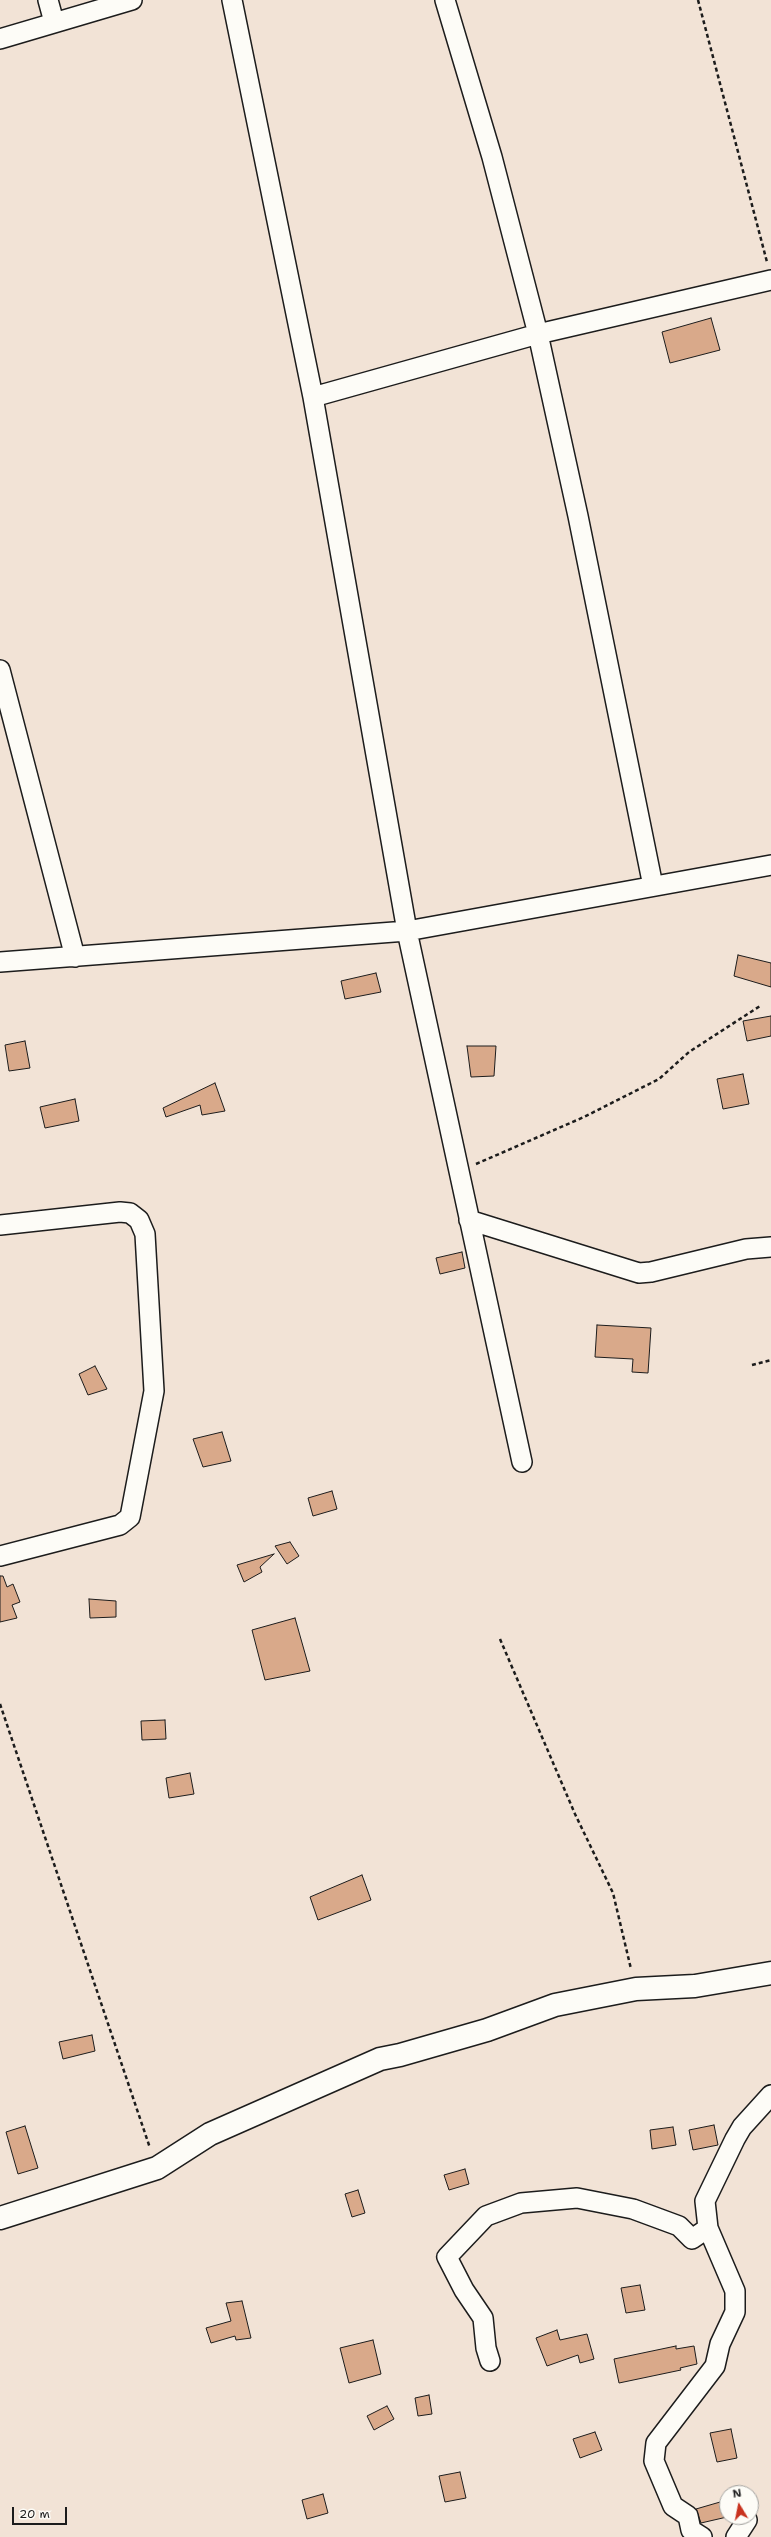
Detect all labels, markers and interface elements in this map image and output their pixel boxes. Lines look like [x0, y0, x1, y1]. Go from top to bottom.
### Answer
north arrow [719, 2485, 759, 2525]
text: N [731, 2486, 743, 2502]
scale bar [14, 2499, 69, 2525]
text: 20 m [19, 2506, 50, 2522]

